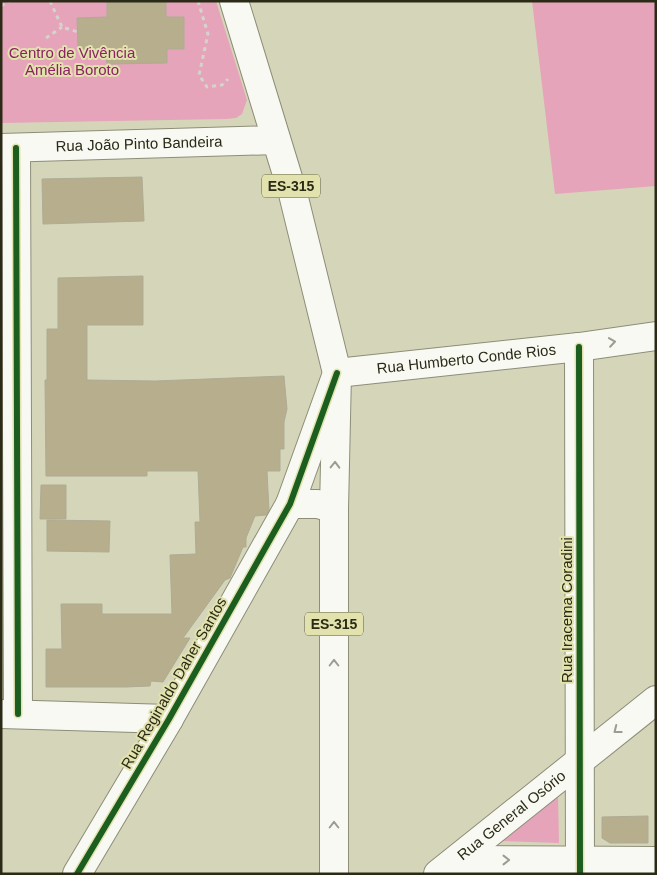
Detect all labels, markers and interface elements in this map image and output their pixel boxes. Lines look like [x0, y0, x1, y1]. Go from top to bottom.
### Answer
park label: Centro de Vivência Amélia Boroto [9, 44, 136, 78]
street label: Rua João Pinto Bandeira [55, 133, 223, 154]
road number: ES-315 [262, 175, 320, 198]
one-way arrow [607, 338, 616, 348]
street label: Rua Humberto Conde Rios [376, 341, 557, 377]
one-way arrow [330, 461, 340, 468]
street label: Rua Iracema Coradini [558, 537, 575, 683]
street label: Rua Reginaldo Daher Santos [117, 594, 230, 771]
road number: ES-315 [305, 612, 363, 636]
one-way arrow [329, 658, 339, 666]
one-way arrow [613, 724, 623, 733]
street label: Rua General Osório [454, 767, 569, 863]
one-way arrow [329, 821, 339, 828]
one-way arrow [502, 855, 510, 865]

